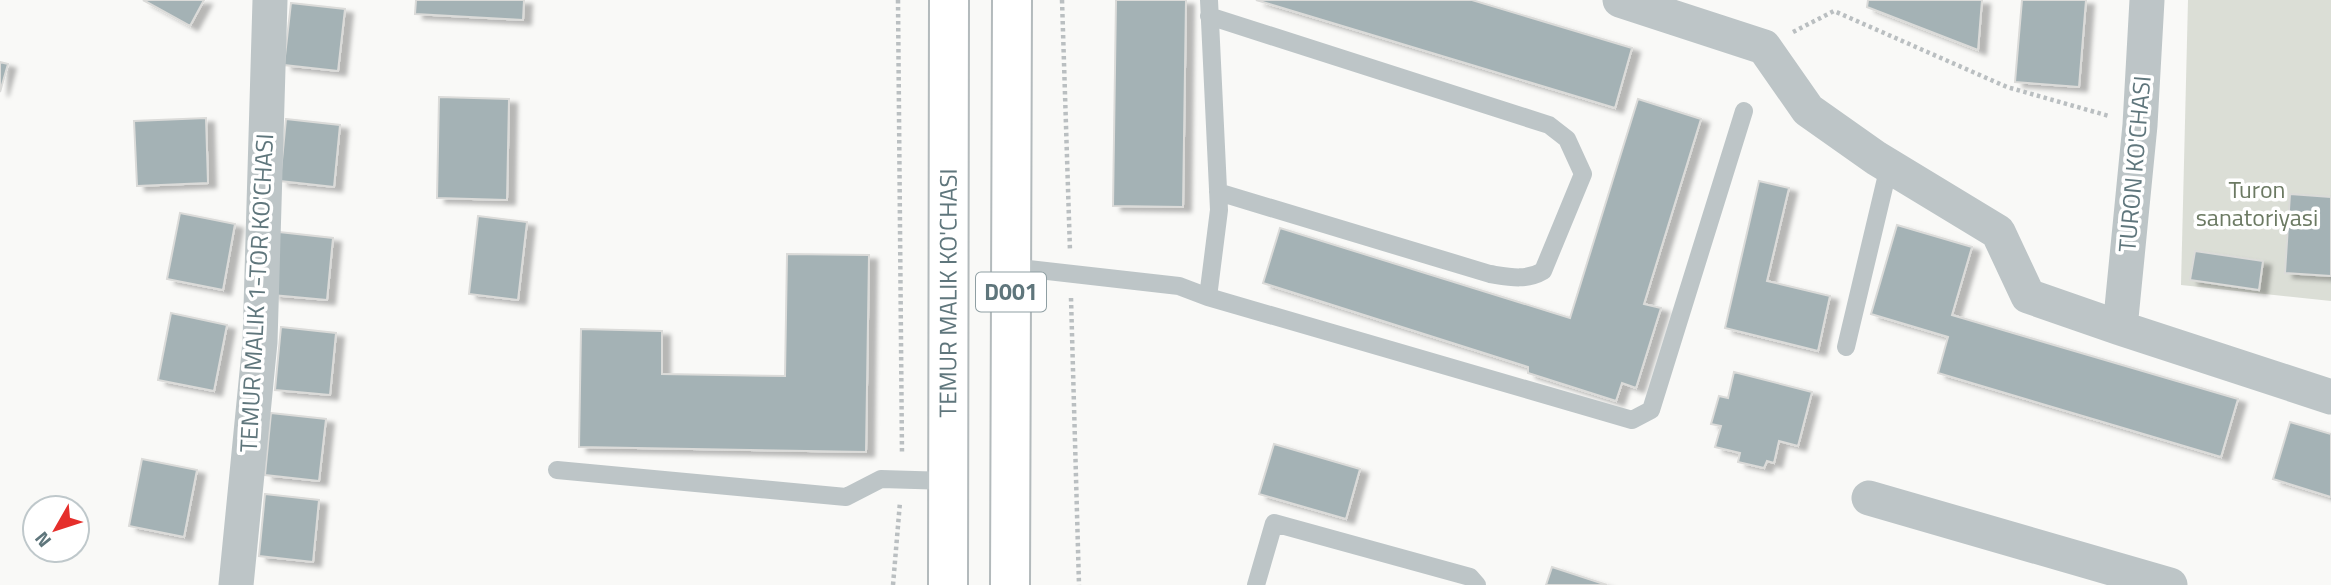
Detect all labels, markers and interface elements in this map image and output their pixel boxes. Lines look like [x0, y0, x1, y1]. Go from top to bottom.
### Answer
street label: TURON KO'CHASI [2108, 74, 2160, 253]
street label: TEMUR MALIK 1-TOR KO'CHASI [230, 133, 282, 453]
street label: TEMUR MALIK KO'CHASI [929, 169, 966, 417]
park label: Turon sanatoriyasi [2196, 171, 2318, 235]
road number: D001 [976, 272, 1046, 312]
north arrow [21, 494, 91, 564]
text: N [27, 526, 58, 554]

